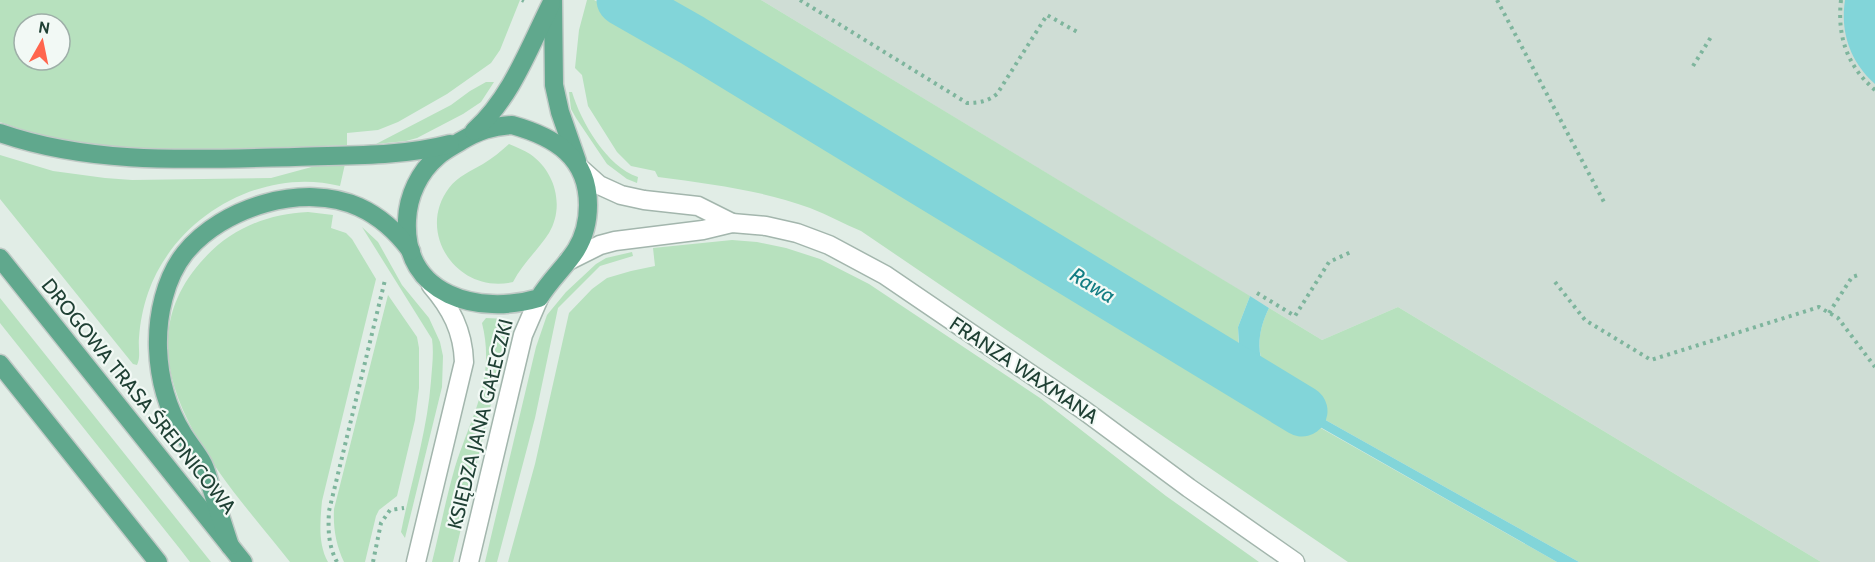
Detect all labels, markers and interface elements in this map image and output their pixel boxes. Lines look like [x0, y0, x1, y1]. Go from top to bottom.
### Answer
north arrow [12, 12, 72, 72]
text: N [37, 17, 51, 38]
water label: Rawa [1066, 262, 1120, 308]
street label: DROGOWA TRASA ŚREDNICOWA [37, 274, 242, 519]
street label: FRANZA WAXMANA [945, 311, 1103, 429]
street label: KSIĘDZA JANA GAŁECZKI [442, 316, 518, 532]

